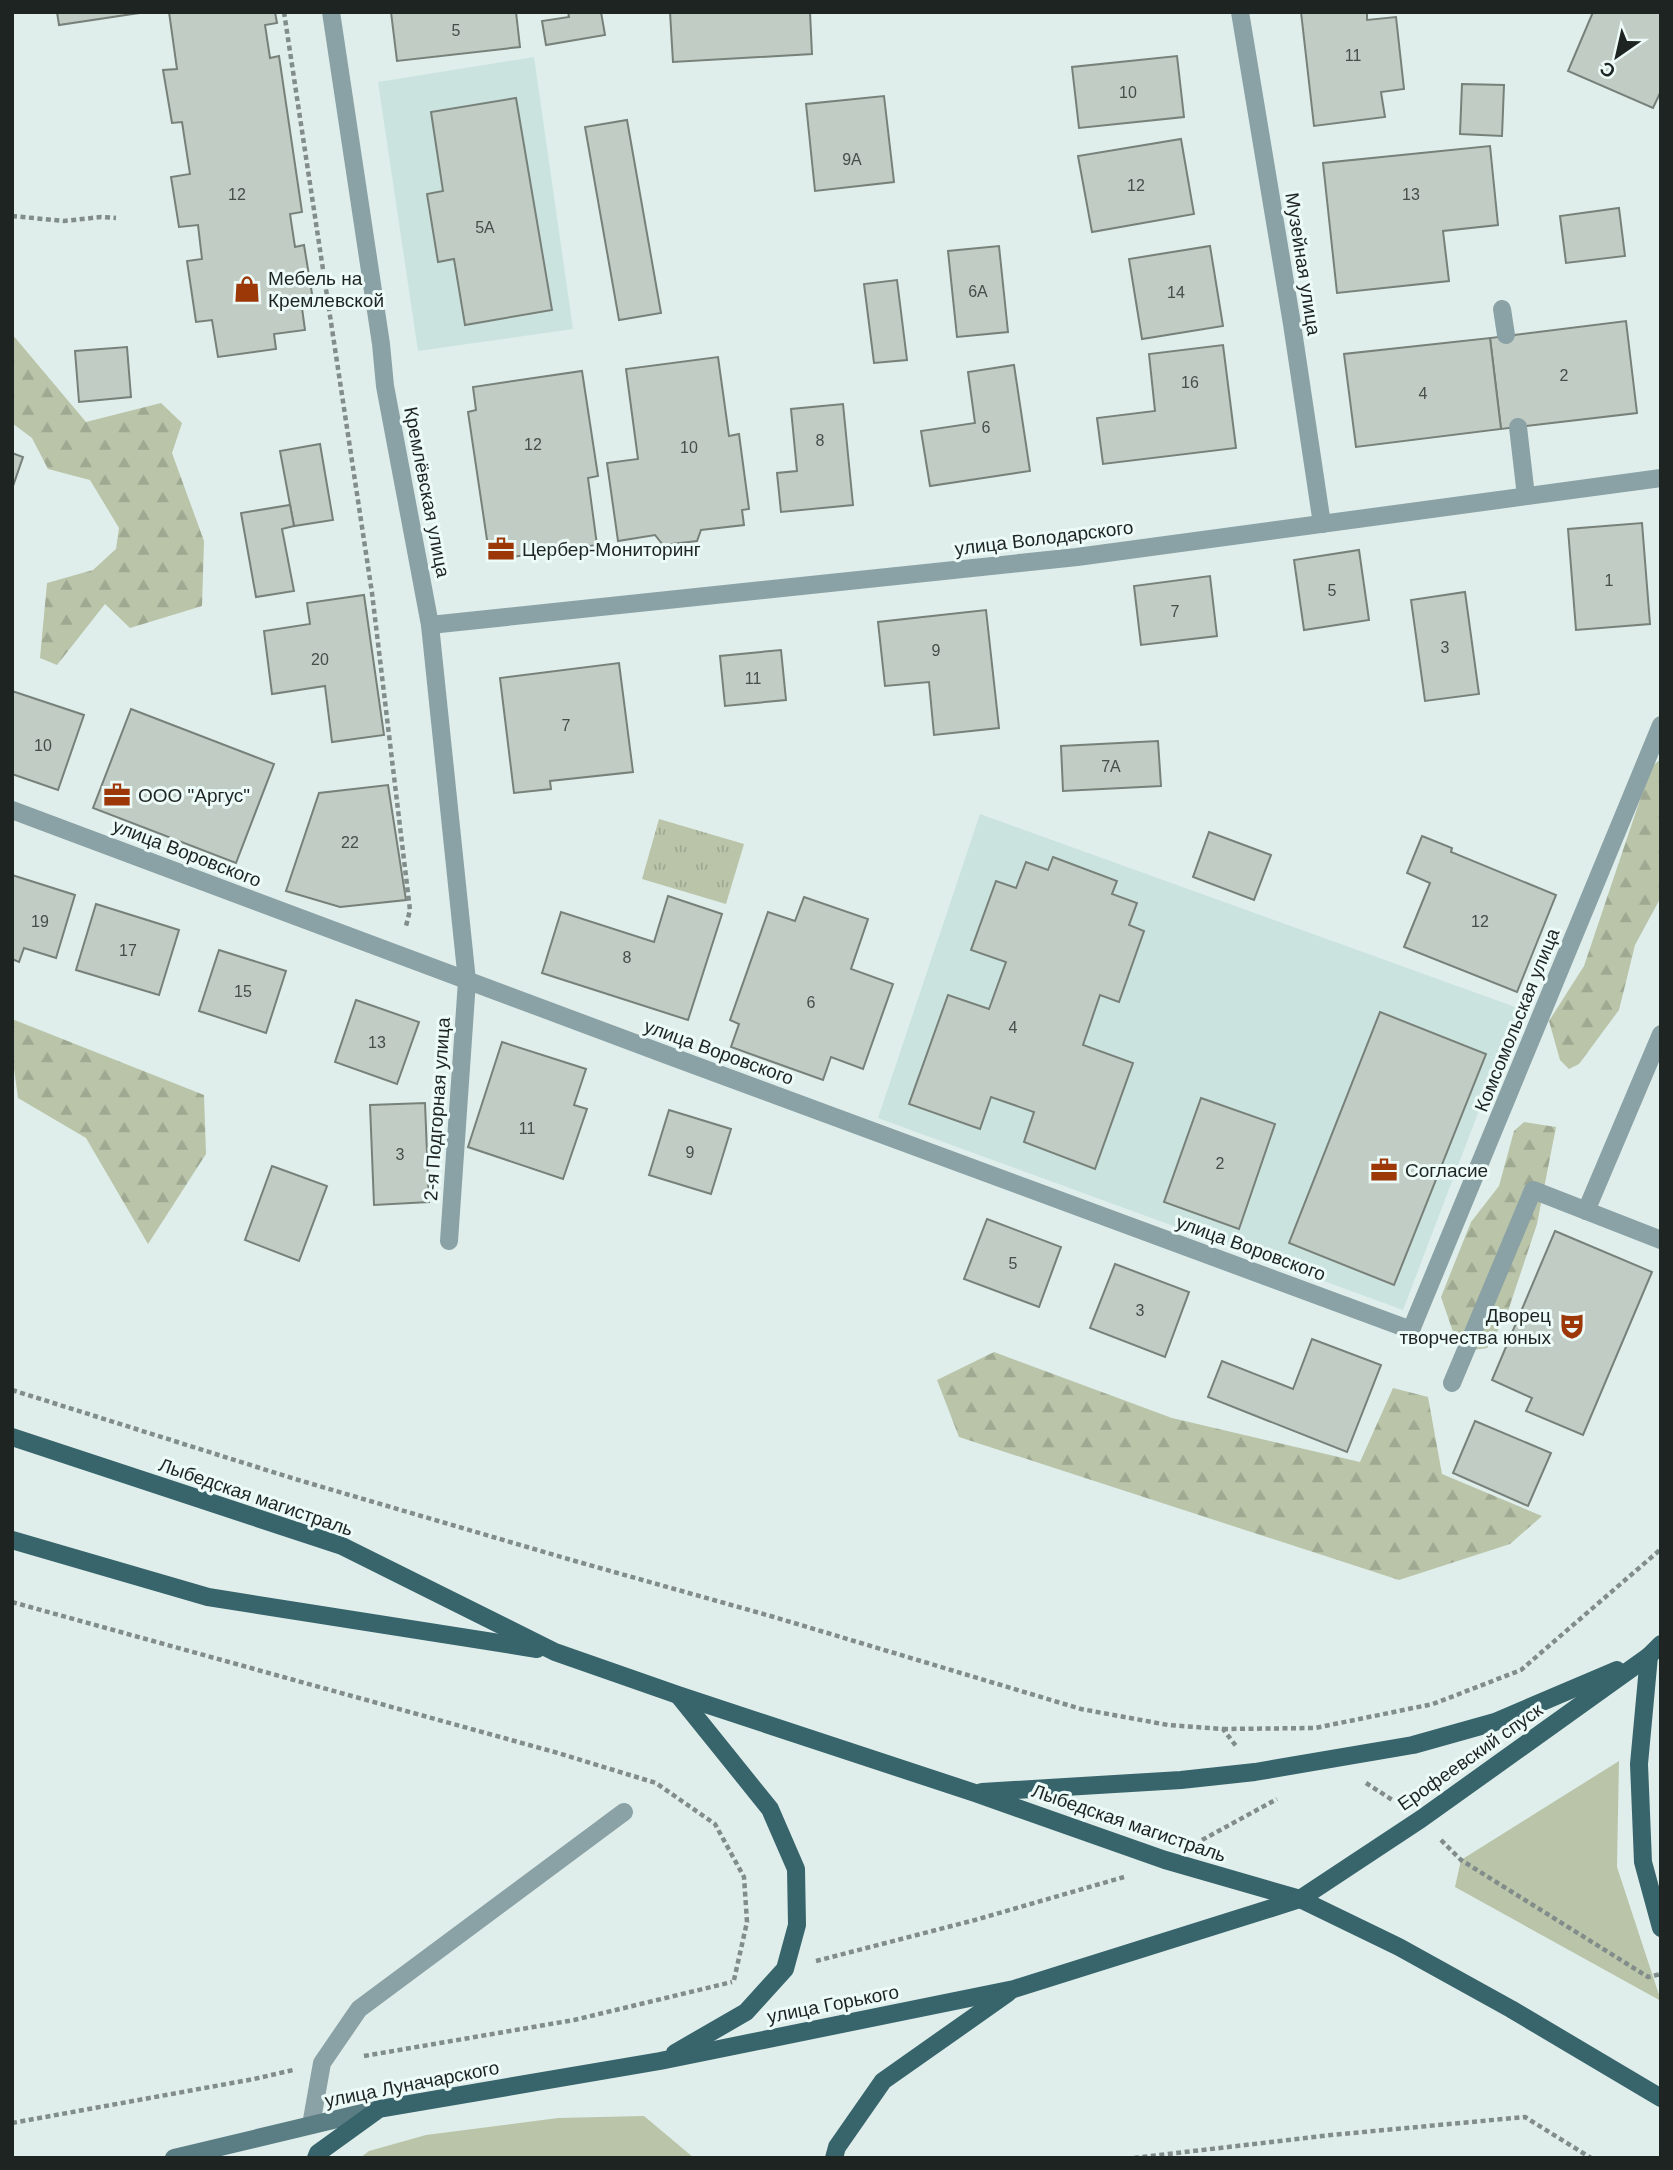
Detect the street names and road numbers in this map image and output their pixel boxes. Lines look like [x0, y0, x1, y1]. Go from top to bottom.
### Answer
street label: Музейная улица [1281, 191, 1325, 337]
street label: Кремлёвская улица [400, 405, 454, 580]
street label: улица Володарского [954, 517, 1134, 559]
street label: улица Воровского [110, 815, 264, 891]
street label: Комсомольская улица [1471, 925, 1564, 1115]
street label: улица Воровского [641, 1015, 797, 1089]
street label: 2-я Подгорная улица [420, 1016, 454, 1201]
street label: улица Воровского [1173, 1211, 1329, 1285]
street label: Лыбедская магистраль [156, 1454, 356, 1540]
street label: Ерофеевский спуск [1394, 1699, 1547, 1815]
street label: Лыбедская магистраль [1029, 1780, 1229, 1866]
street label: улица Горького [765, 1981, 901, 2027]
street label: улица Луначарского [323, 2057, 501, 2111]

